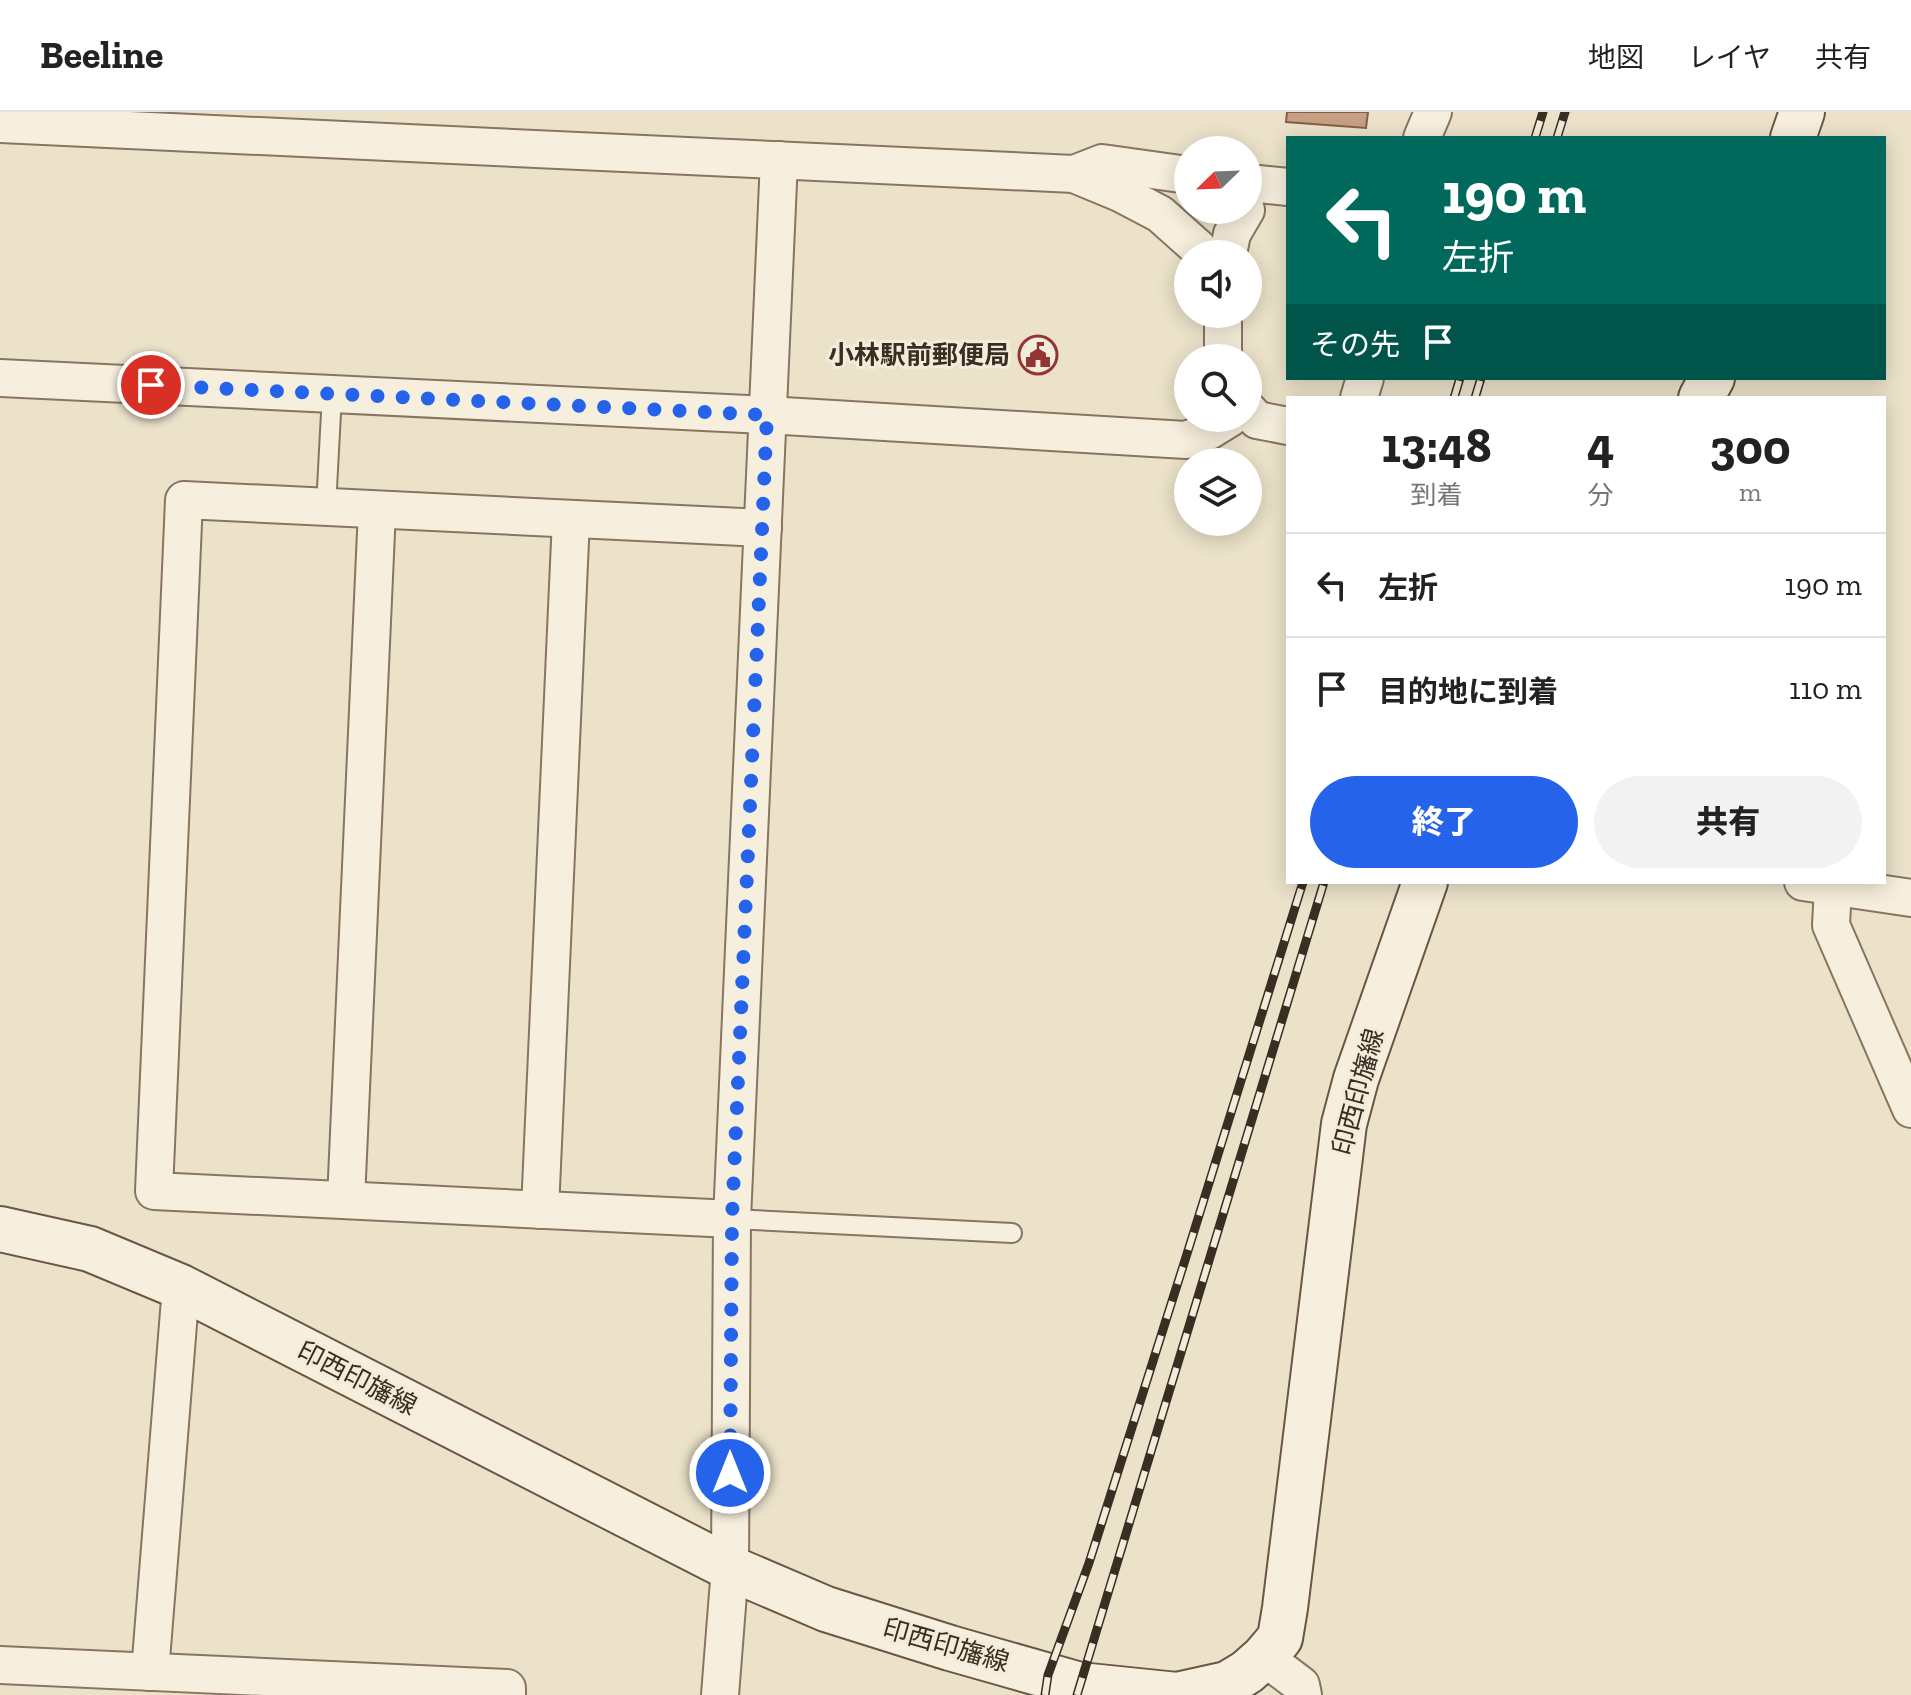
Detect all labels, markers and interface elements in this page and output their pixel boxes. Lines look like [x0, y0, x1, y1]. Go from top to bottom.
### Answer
text: Beeline [40, 32, 163, 78]
text: 地図 [1588, 41, 1644, 74]
text: レイヤ [1688, 41, 1771, 74]
text: 共有 [1815, 41, 1871, 74]
north arrow [1174, 136, 1262, 224]
map controls [1174, 136, 1262, 536]
text: 190 m [1442, 160, 1586, 227]
icon: left [1310, 168, 1414, 272]
text: 左折 [1442, 236, 1514, 279]
button: sound [1174, 240, 1262, 328]
icon: arrive [1416, 320, 1460, 364]
text: その先 [1310, 327, 1400, 363]
public building icon: 小林駅前郵便局 [1017, 334, 1059, 376]
place label: 小林駅前郵便局 [828, 339, 1010, 371]
button: search [1174, 344, 1262, 432]
pin [117, 351, 185, 419]
icon: arrive [129, 363, 173, 407]
text: 13:48 [1381, 417, 1492, 474]
text: 4 [1587, 417, 1614, 474]
text: 300 [1710, 419, 1791, 476]
button: layers [1174, 448, 1262, 536]
text: m [1739, 476, 1761, 508]
text: 到着 [1410, 479, 1462, 511]
text: 分 [1588, 479, 1614, 511]
icon: left [1310, 563, 1354, 607]
text: 190 m [1785, 567, 1862, 603]
text: 左折 [1378, 570, 1438, 606]
icon: arrive [1310, 667, 1354, 711]
text: 110 m [1789, 671, 1862, 707]
text: 目的地に到着 [1378, 674, 1558, 710]
button: 終了 [1310, 776, 1578, 868]
button: 共有 [1594, 776, 1862, 868]
street label: 印西印旛線 [1326, 1025, 1390, 1159]
street label: 印西印旛線 [292, 1334, 422, 1422]
position arrow [688, 1431, 772, 1515]
street label: 印西印旛線 [879, 1612, 1013, 1678]

